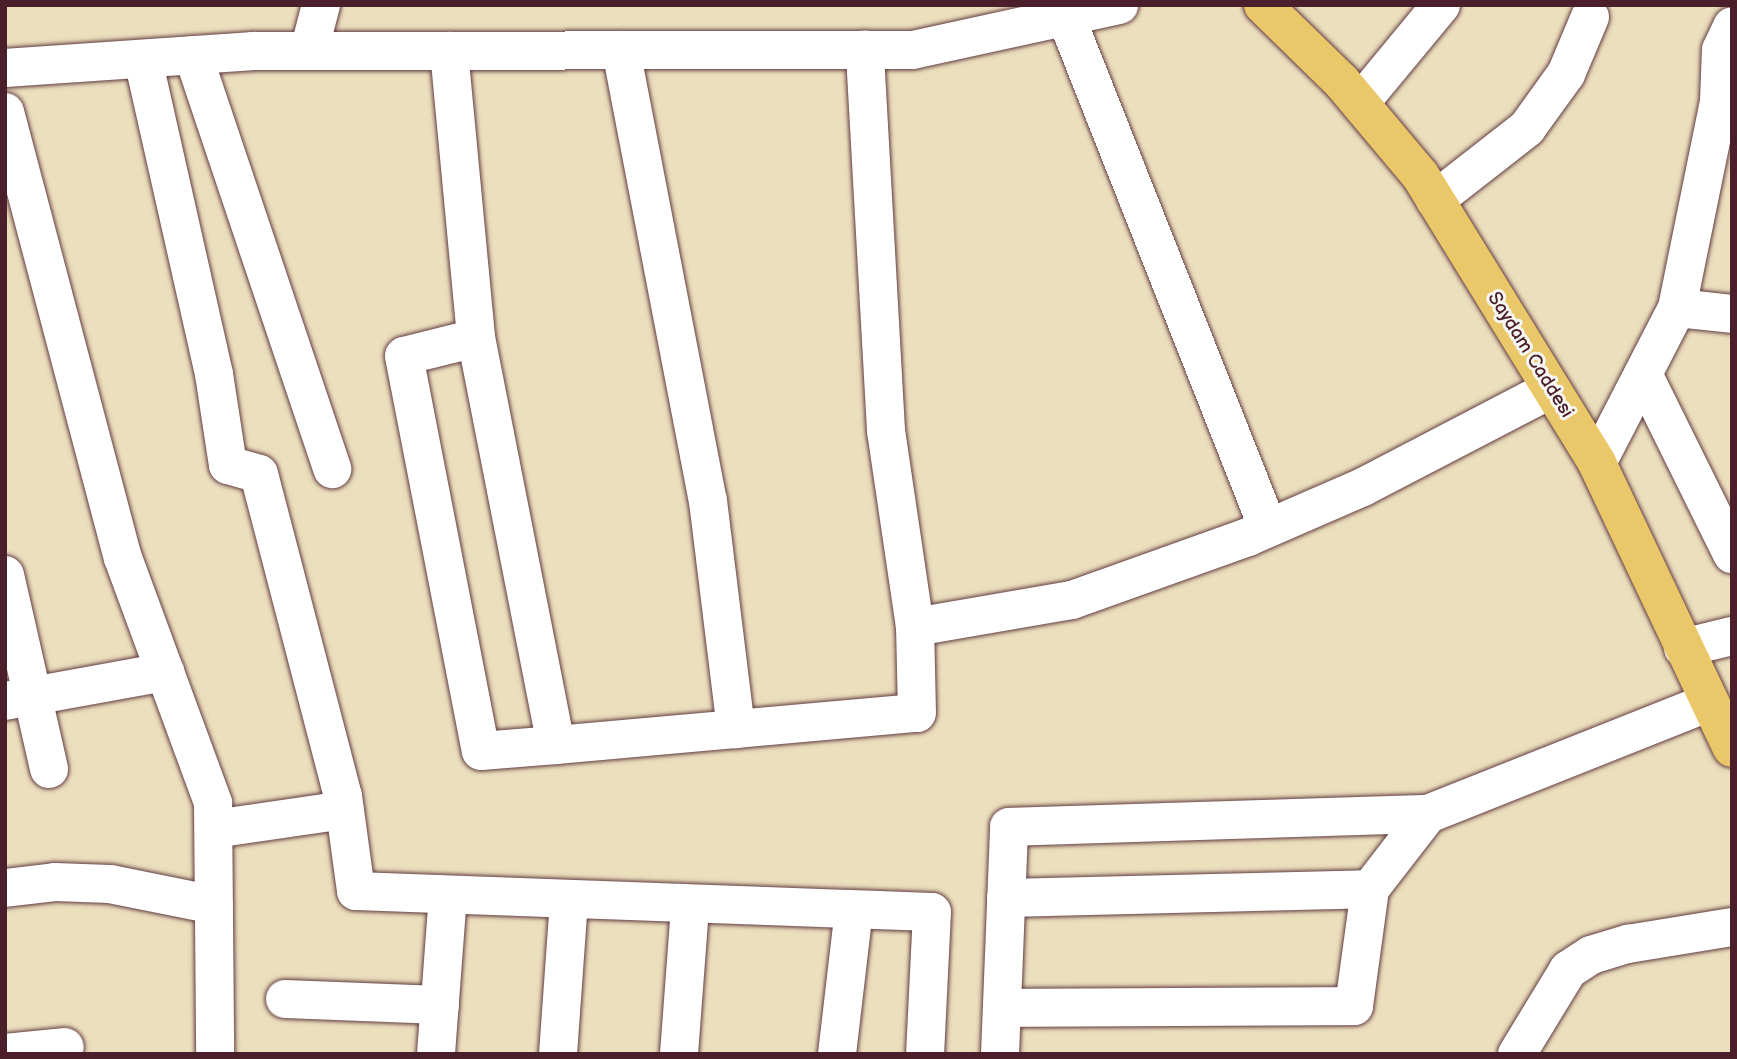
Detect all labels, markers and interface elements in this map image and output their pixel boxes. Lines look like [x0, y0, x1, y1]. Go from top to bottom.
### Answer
street label: Saydam Caddesi [1482, 288, 1578, 422]

